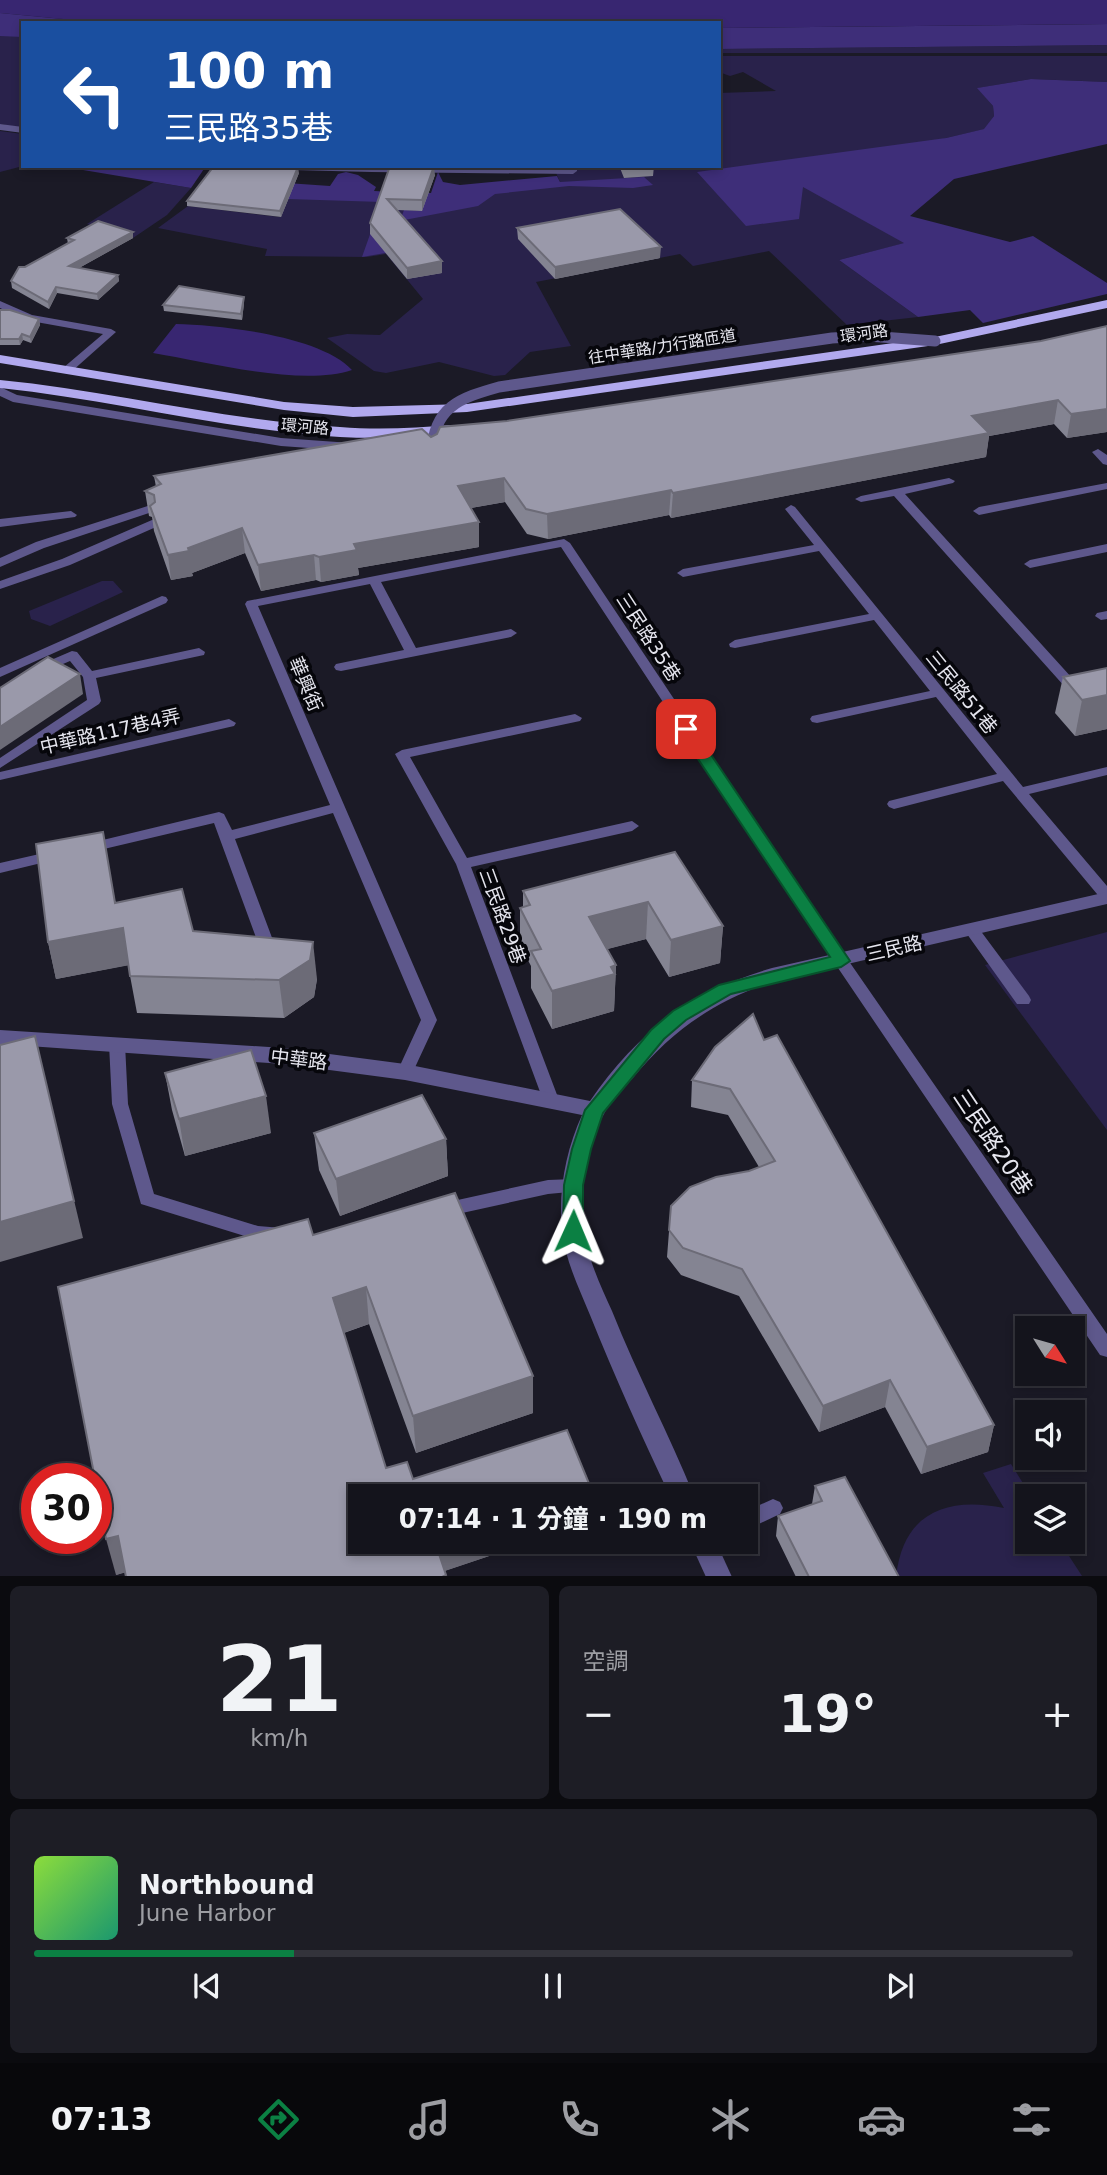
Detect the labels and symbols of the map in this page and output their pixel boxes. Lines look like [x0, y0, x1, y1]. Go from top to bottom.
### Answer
street label: 環河路 [839, 321, 889, 346]
street label: 往中華路/力行路匝道 [587, 325, 737, 368]
street label: 環河路 [280, 415, 330, 438]
street label: 三民路35巷 [612, 589, 686, 685]
street label: 三民路51巷 [922, 646, 1002, 738]
street label: 華興街 [285, 653, 327, 715]
pin [656, 699, 716, 759]
street label: 中華路117巷4弄 [38, 704, 182, 758]
street label: 三民路29巷 [476, 865, 530, 967]
street label: 三民路 [864, 931, 924, 965]
street label: 中華路 [269, 1045, 329, 1073]
street label: 三民路20巷 [948, 1084, 1038, 1200]
position arrow [536, 1194, 610, 1268]
north arrow [1015, 1316, 1085, 1386]
speed limit sign: 30 [21, 1463, 112, 1554]

